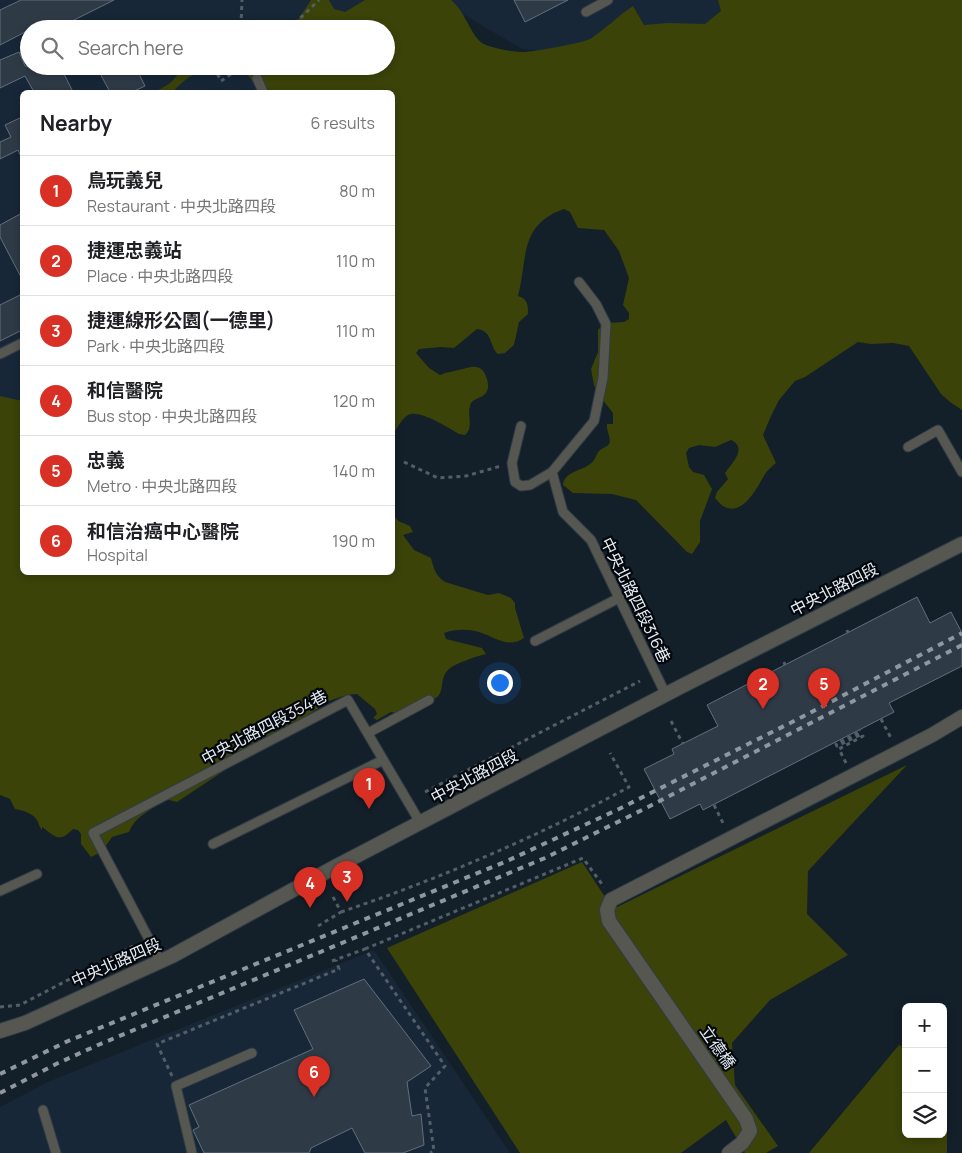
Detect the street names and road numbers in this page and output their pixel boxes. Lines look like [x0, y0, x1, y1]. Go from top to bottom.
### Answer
street label: 中央北路四段316巷 [596, 534, 676, 666]
street label: 中央北路四段 [786, 557, 882, 621]
street label: 中央北路四段354巷 [197, 685, 331, 769]
street label: 中央北路四段 [426, 744, 522, 808]
street label: 中央北路四段 [68, 932, 164, 992]
street label: 立德橋 [695, 1021, 741, 1073]

